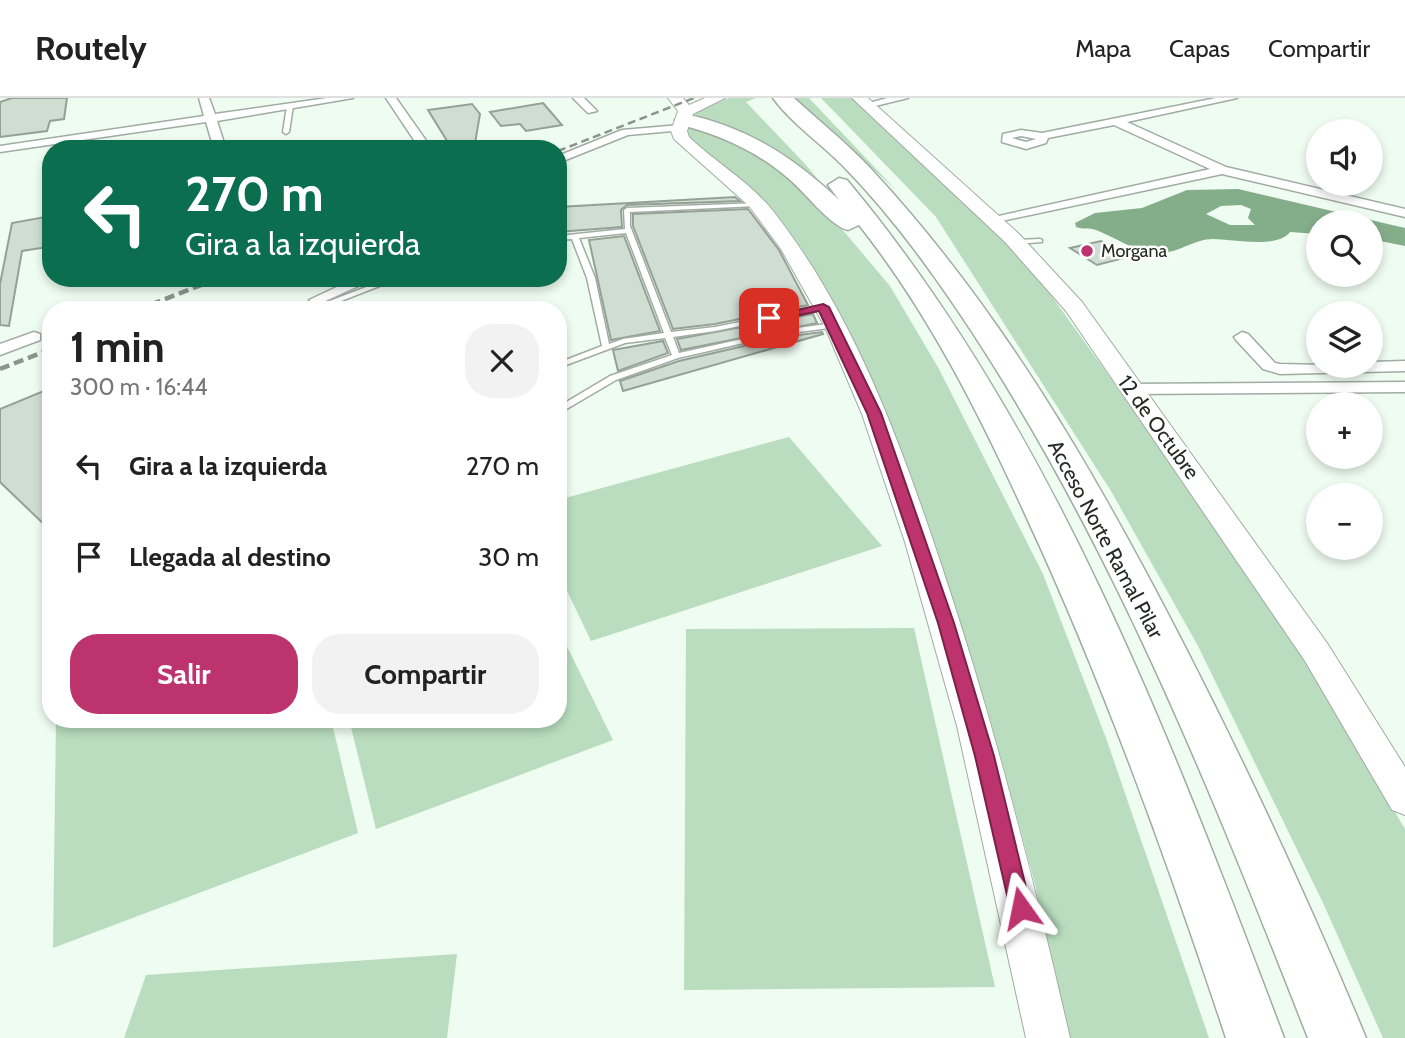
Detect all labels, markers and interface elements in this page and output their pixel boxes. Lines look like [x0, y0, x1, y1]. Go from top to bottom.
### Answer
text: Routely [35, 28, 147, 68]
text: Mapa [1075, 34, 1131, 63]
text: Capas [1169, 34, 1230, 63]
text: Compartir [1268, 34, 1370, 63]
map controls [1306, 119, 1383, 560]
button: sound [1306, 119, 1383, 196]
text: 270 m [185, 164, 324, 223]
icon: left [70, 168, 161, 259]
button: search [1306, 210, 1383, 287]
text: Gira a la izquierda [185, 224, 420, 263]
place label: Morgana [1101, 240, 1168, 262]
marker: Morgana [1079, 243, 1095, 259]
pin [739, 288, 799, 348]
icon: arrive [750, 299, 788, 337]
button: layers [1306, 301, 1383, 378]
text: 1 min [70, 321, 165, 373]
button: close [465, 324, 539, 398]
street label: 12 de Octubre [1113, 370, 1205, 484]
text: 300 m · 16:44 [70, 373, 208, 401]
button: + [1306, 392, 1383, 469]
street label: Acceso Norte Ramal Pilar [1043, 435, 1169, 643]
icon: left [70, 447, 108, 485]
text: Gira a la izquierda [129, 450, 327, 482]
text: 270 m [466, 450, 539, 482]
button: − [1306, 483, 1383, 560]
icon: arrive [70, 538, 108, 576]
text: Llegada al destino [129, 541, 331, 573]
text: 30 m [478, 541, 539, 573]
button: Salir [70, 634, 298, 714]
button: Compartir [312, 634, 539, 714]
position arrow [984, 871, 1058, 945]

